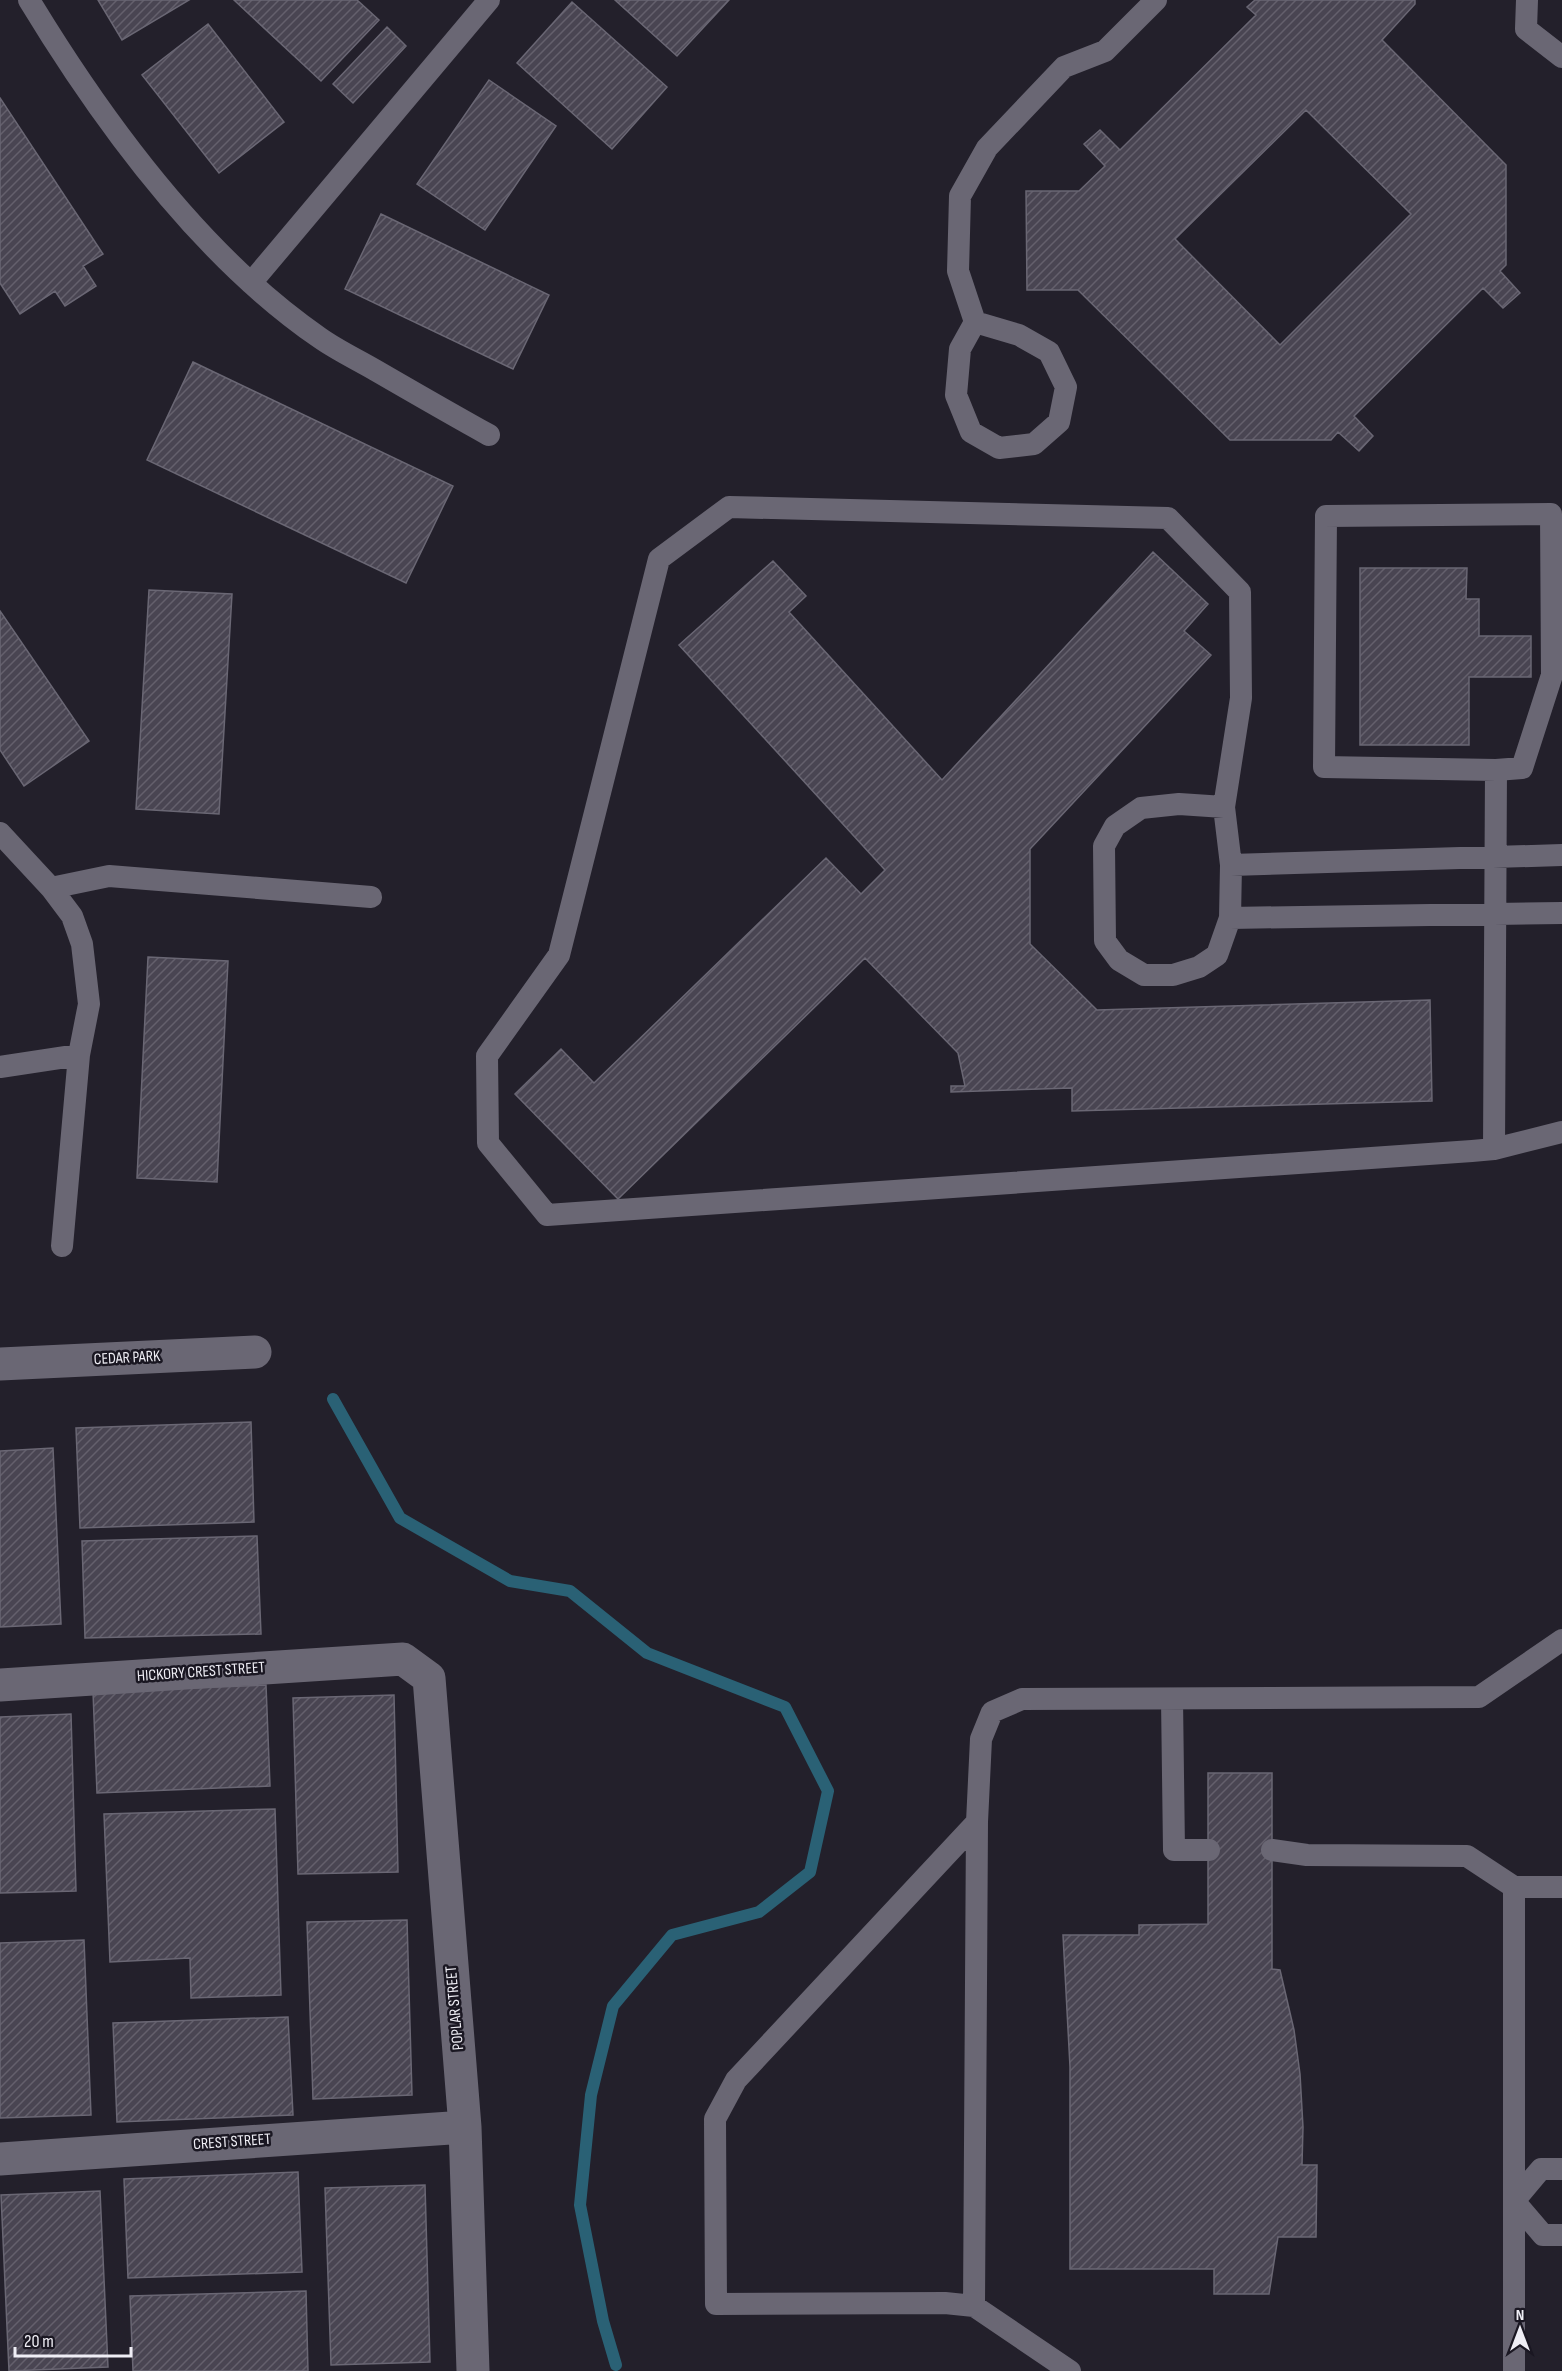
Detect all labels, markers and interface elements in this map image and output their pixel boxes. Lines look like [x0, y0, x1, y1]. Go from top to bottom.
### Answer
street label: CEDAR PARK [93, 1347, 162, 1369]
street label: HICKORY CREST STREET [136, 1658, 266, 1686]
street label: POPLAR STREET [442, 1965, 468, 2051]
street label: CREST STREET [193, 2130, 272, 2154]
north arrow [1490, 2299, 1550, 2359]
text: N [1516, 2306, 1524, 2325]
scale bar [15, 2320, 130, 2358]
text: 20 m [24, 2331, 54, 2352]

